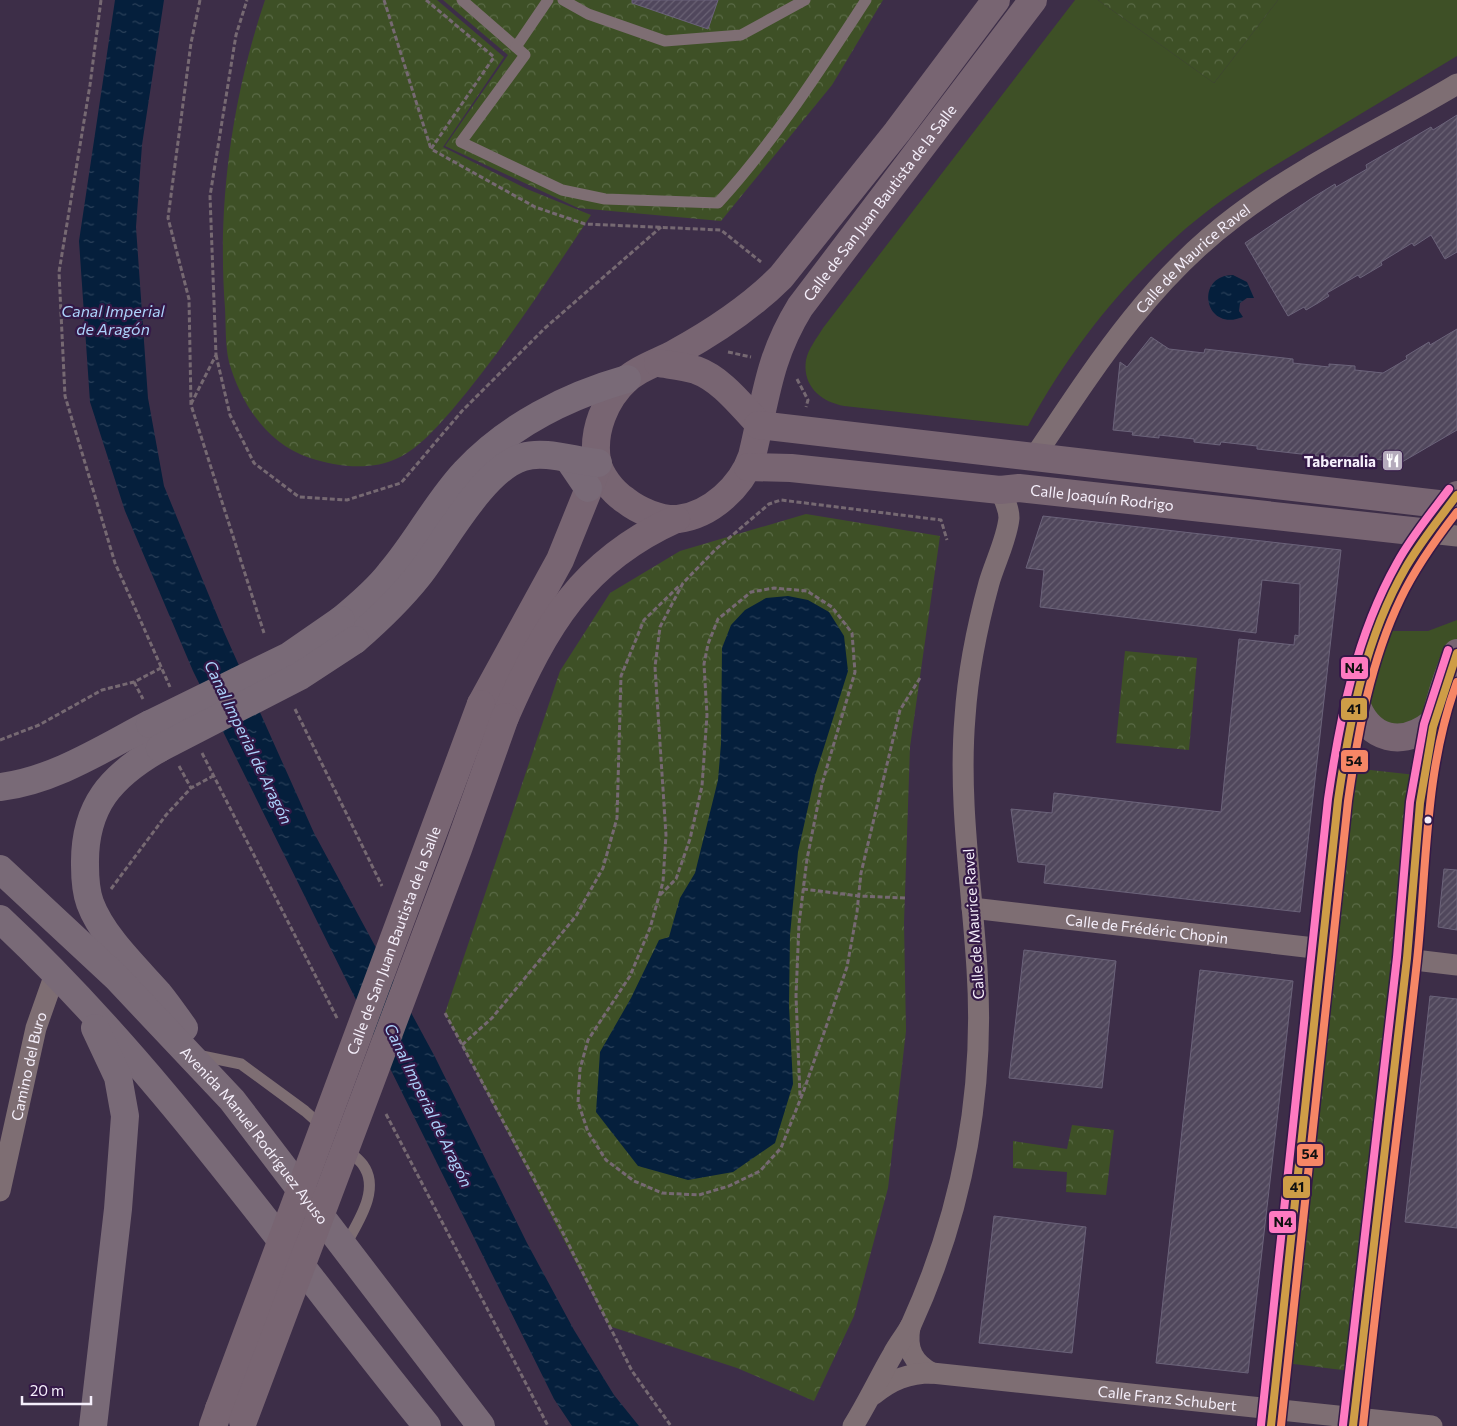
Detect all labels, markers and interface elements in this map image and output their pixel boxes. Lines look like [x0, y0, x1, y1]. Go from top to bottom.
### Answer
street label: Calle de San Juan Bautista de la Salle [799, 101, 960, 304]
street label: Calle de Maurice Ravel [1131, 200, 1253, 317]
water label: Canal Imperial de Aragón [61, 301, 166, 338]
restaurant icon: Tabernalia [1380, 449, 1404, 473]
place label: Tabernalia [1304, 452, 1376, 470]
street label: Calle Joaquín Rodrigo [1030, 480, 1175, 514]
line badge: N4 [1340, 656, 1369, 680]
water label: Canal Imperial de Aragón [201, 657, 297, 827]
text: N4 [1344, 659, 1364, 676]
line badge: 41 [1340, 697, 1368, 721]
text: 41 [1347, 700, 1361, 717]
line badge: 54 [1340, 749, 1369, 773]
text: 54 [1346, 752, 1363, 769]
unlabelled marker [1423, 815, 1433, 825]
street label: Calle de San Juan Bautista de la Salle [343, 824, 444, 1057]
street label: Calle de Maurice Ravel [959, 848, 987, 1000]
street label: Calle de Frédéric Chopin [1064, 910, 1229, 947]
street label: Camino del Buro [7, 1009, 50, 1122]
water label: Canal Imperial de Aragón [381, 1020, 477, 1190]
street label: Avenida Manuel Rodríguez Ayuso [177, 1042, 332, 1228]
line badge: 54 [1296, 1143, 1324, 1167]
text: 54 [1302, 1145, 1319, 1162]
line badge: 41 [1282, 1175, 1311, 1199]
text: 41 [1290, 1178, 1304, 1195]
line badge: N4 [1268, 1210, 1297, 1234]
text: N4 [1273, 1213, 1293, 1230]
scale bar [22, 1374, 91, 1406]
text: 20 m [30, 1381, 64, 1399]
street label: Calle Franz Schubert [1097, 1382, 1238, 1414]

